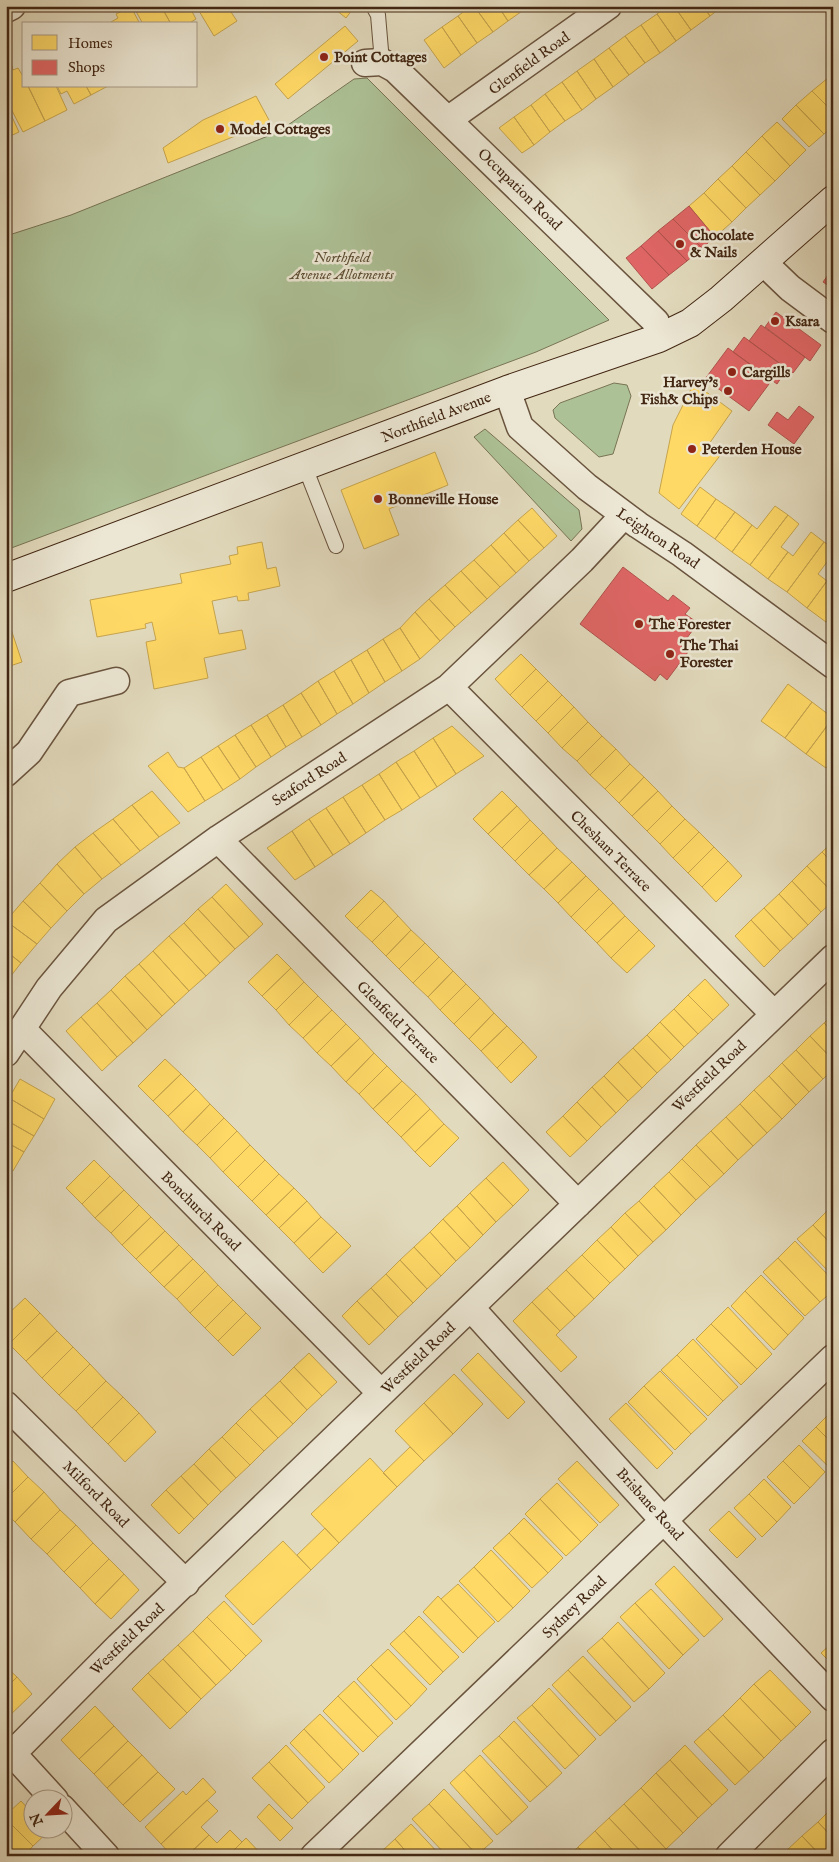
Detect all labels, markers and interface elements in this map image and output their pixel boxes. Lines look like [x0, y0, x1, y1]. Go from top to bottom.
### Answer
legend [22, 22, 198, 88]
street label: Glenfield Road [485, 27, 574, 99]
text: Homes [68, 34, 112, 53]
place label: Point Cottages [334, 48, 427, 67]
marker: Point Cottages [318, 51, 330, 63]
text: Shops [68, 58, 105, 77]
place label: Model Cottages [230, 120, 331, 139]
marker: Model Cottages [214, 123, 226, 135]
street label: Occupation Road [473, 144, 567, 235]
place label: Chocolate & Nails [690, 226, 754, 262]
marker: Chocolate & Nails [674, 238, 686, 250]
park label: Northfield Avenue Allotments [288, 248, 394, 284]
place label: Ksara [785, 312, 820, 331]
marker: Ksara [769, 315, 781, 327]
place label: Cargills [742, 363, 791, 382]
marker: Cargills [726, 366, 738, 378]
place label: Harvey's Fish& Chips [641, 373, 719, 409]
marker: Harvey's Fish& Chips [722, 385, 734, 397]
street label: Northfield Avenue [379, 388, 494, 447]
place label: Peterden House [702, 440, 802, 459]
marker: Peterden House [686, 443, 698, 455]
place label: Bonneville House [388, 490, 499, 509]
marker: Bonneville House [372, 493, 384, 505]
street label: Leighton Road [613, 504, 704, 574]
place label: The Forester [648, 615, 731, 634]
marker: The Forester [633, 618, 645, 630]
place label: The Thai Forester [679, 636, 739, 672]
marker: The Thai Forester [664, 648, 676, 660]
street label: Seaford Road [268, 748, 351, 811]
street label: Chesham Terrace [566, 807, 655, 896]
street label: Glenfield Terrace [352, 977, 443, 1068]
street label: Westfield Road [668, 1036, 751, 1116]
street label: Bonchurch Road [157, 1167, 245, 1256]
street label: Westfield Road [377, 1318, 460, 1398]
street label: Milford Road [58, 1457, 134, 1532]
street label: Brisbane Road [612, 1464, 688, 1545]
street label: Sydney Road [538, 1571, 611, 1643]
street label: Westfield Road [86, 1599, 169, 1679]
north arrow [22, 1790, 72, 1840]
text: N [26, 1810, 48, 1829]

